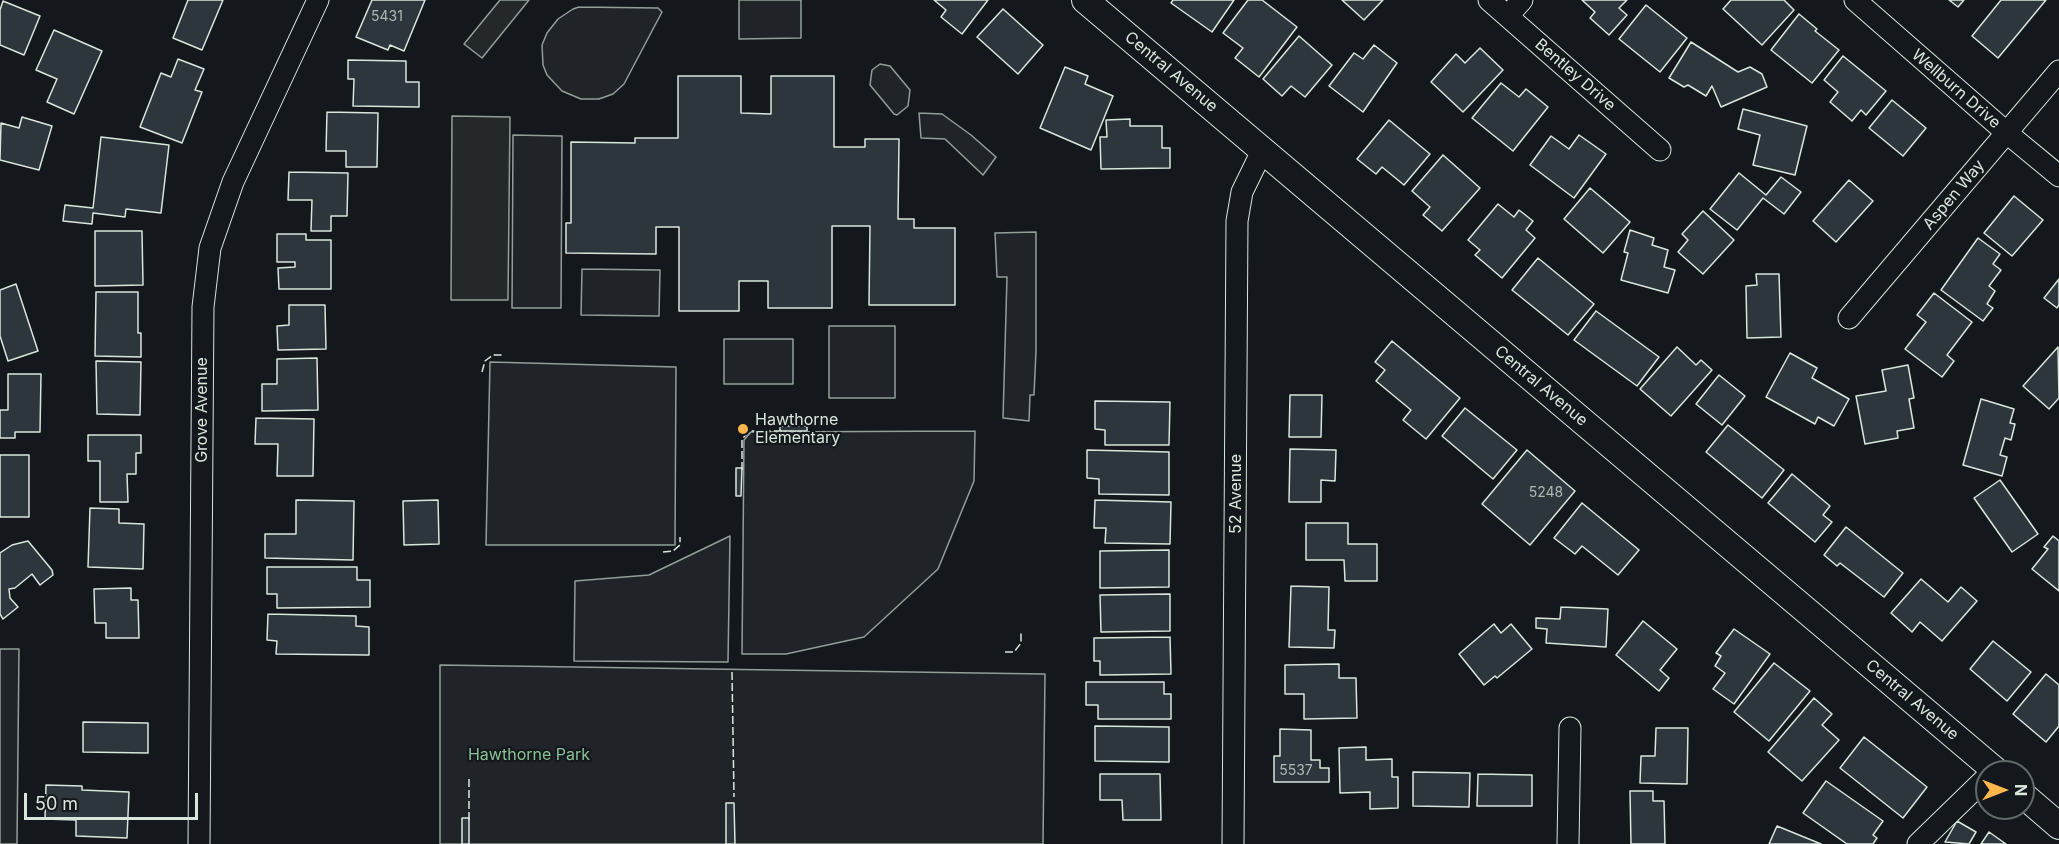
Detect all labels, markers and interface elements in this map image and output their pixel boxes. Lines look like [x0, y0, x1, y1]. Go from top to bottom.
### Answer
house number: 5431 [371, 9, 403, 25]
street label: Central Avenue [1121, 28, 1221, 116]
street label: Bentley Drive [1531, 35, 1619, 115]
street label: Wellburn Drive [1908, 45, 2004, 133]
street label: Aspen Way [1919, 156, 1989, 234]
street label: Central Avenue [1491, 342, 1591, 430]
street label: Grove Avenue [192, 357, 212, 463]
place label: Hawthorne Elementary [755, 410, 840, 448]
marker: Hawthorne Elementary [736, 422, 750, 436]
street label: 52 Avenue [1226, 454, 1246, 534]
house number: 5248 [1529, 485, 1563, 501]
street label: Central Avenue [1862, 656, 1962, 744]
park label: Hawthorne Park [468, 745, 590, 765]
north arrow [1975, 760, 2035, 820]
house number: 5537 [1279, 763, 1313, 779]
scale bar [27, 781, 201, 819]
text: N [2011, 784, 2031, 796]
text: 50 m [35, 793, 78, 814]

